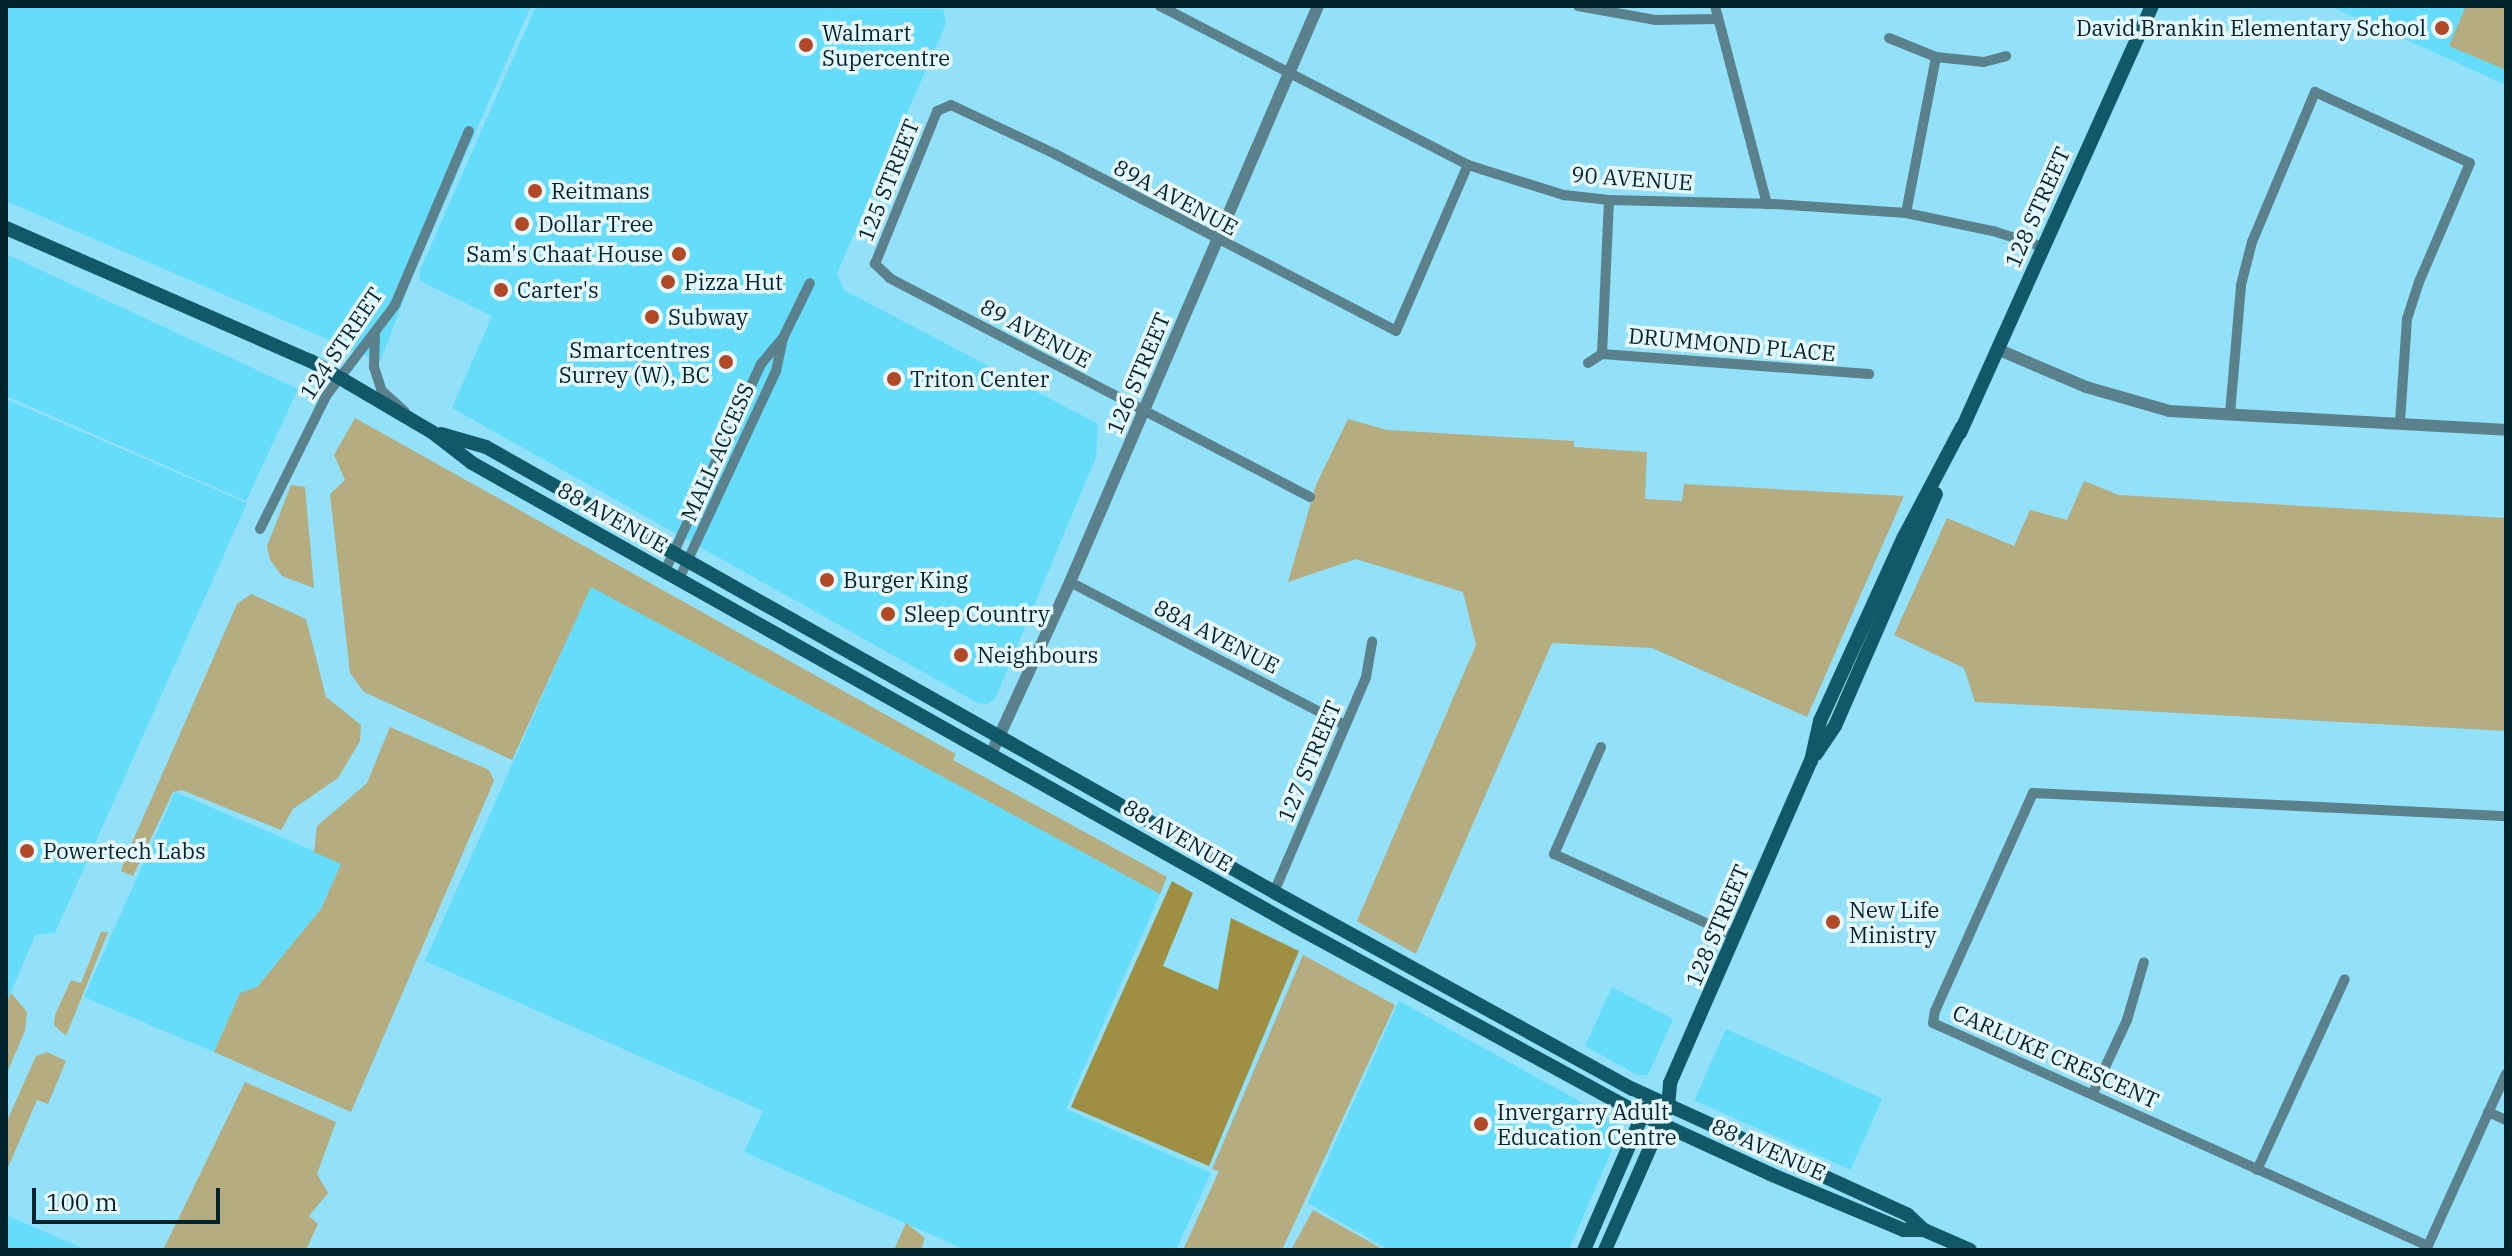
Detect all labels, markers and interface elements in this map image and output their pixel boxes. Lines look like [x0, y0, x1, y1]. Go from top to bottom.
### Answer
place label: David Brankin Elementary School [2076, 15, 2426, 41]
place label: Walmart Supercentre [822, 19, 950, 70]
marker: David Brankin Elementary School [2433, 19, 2451, 37]
marker: Walmart Supercentre [797, 36, 815, 54]
street label: 125 STREET [852, 115, 924, 245]
street label: 128 STREET [1999, 143, 2075, 271]
street label: 89A AVENUE [1109, 153, 1243, 241]
street label: 90 AVENUE [1570, 161, 1694, 195]
place label: Reitmans [551, 178, 650, 204]
marker: Reitmans [526, 182, 544, 200]
place label: Dollar Tree [538, 211, 653, 237]
marker: Dollar Tree [513, 215, 531, 233]
place label: Sam's Chaat House [466, 241, 663, 267]
marker: Sam's Chaat House [670, 245, 688, 263]
place label: Pizza Hut [684, 269, 783, 295]
marker: Pizza Hut [659, 273, 677, 291]
place label: Carter's [517, 277, 599, 303]
marker: Carter's [492, 281, 510, 299]
street label: 124 STREET [294, 282, 388, 404]
street label: 89 AVENUE [976, 293, 1096, 373]
place label: Subway [668, 304, 748, 330]
marker: Subway [643, 308, 661, 326]
street label: 126 STREET [1101, 308, 1175, 438]
street label: DRUMMOND PLACE [1627, 322, 1837, 366]
place label: Smartcentres Surrey (W), BC [559, 336, 710, 388]
marker: Smartcentres Surrey (W), BC [717, 353, 735, 371]
place label: Triton Center [910, 366, 1049, 392]
marker: Triton Center [885, 370, 903, 388]
street label: MALL ACCESS [675, 379, 759, 525]
street label: 88 AVENUE [553, 476, 673, 558]
place label: Burger King [843, 567, 968, 593]
marker: Burger King [818, 571, 836, 589]
street label: 88A AVENUE [1150, 593, 1284, 679]
place label: Sleep Country [904, 601, 1050, 627]
marker: Sleep Country [879, 605, 897, 623]
place label: Neighbours [977, 642, 1098, 668]
marker: Neighbours [952, 646, 970, 664]
street label: 127 STREET [1272, 696, 1346, 826]
street label: 88 AVENUE [1119, 793, 1237, 877]
place label: Powertech Labs [43, 838, 206, 864]
marker: Powertech Labs [18, 842, 36, 860]
street label: 128 STREET [1680, 860, 1754, 990]
place label: New Life Ministry [1849, 896, 1939, 948]
marker: New Life Ministry [1824, 913, 1842, 931]
street label: CARLUKE CRESCENT [1949, 999, 2163, 1113]
place label: Invergarry Adult Education Centre [1497, 1098, 1676, 1150]
street label: 88 AVENUE [1708, 1112, 1830, 1186]
marker: Invergarry Adult Education Centre [1472, 1115, 1490, 1133]
scale bar [36, 1172, 224, 1222]
text: 100 m [46, 1186, 118, 1218]

